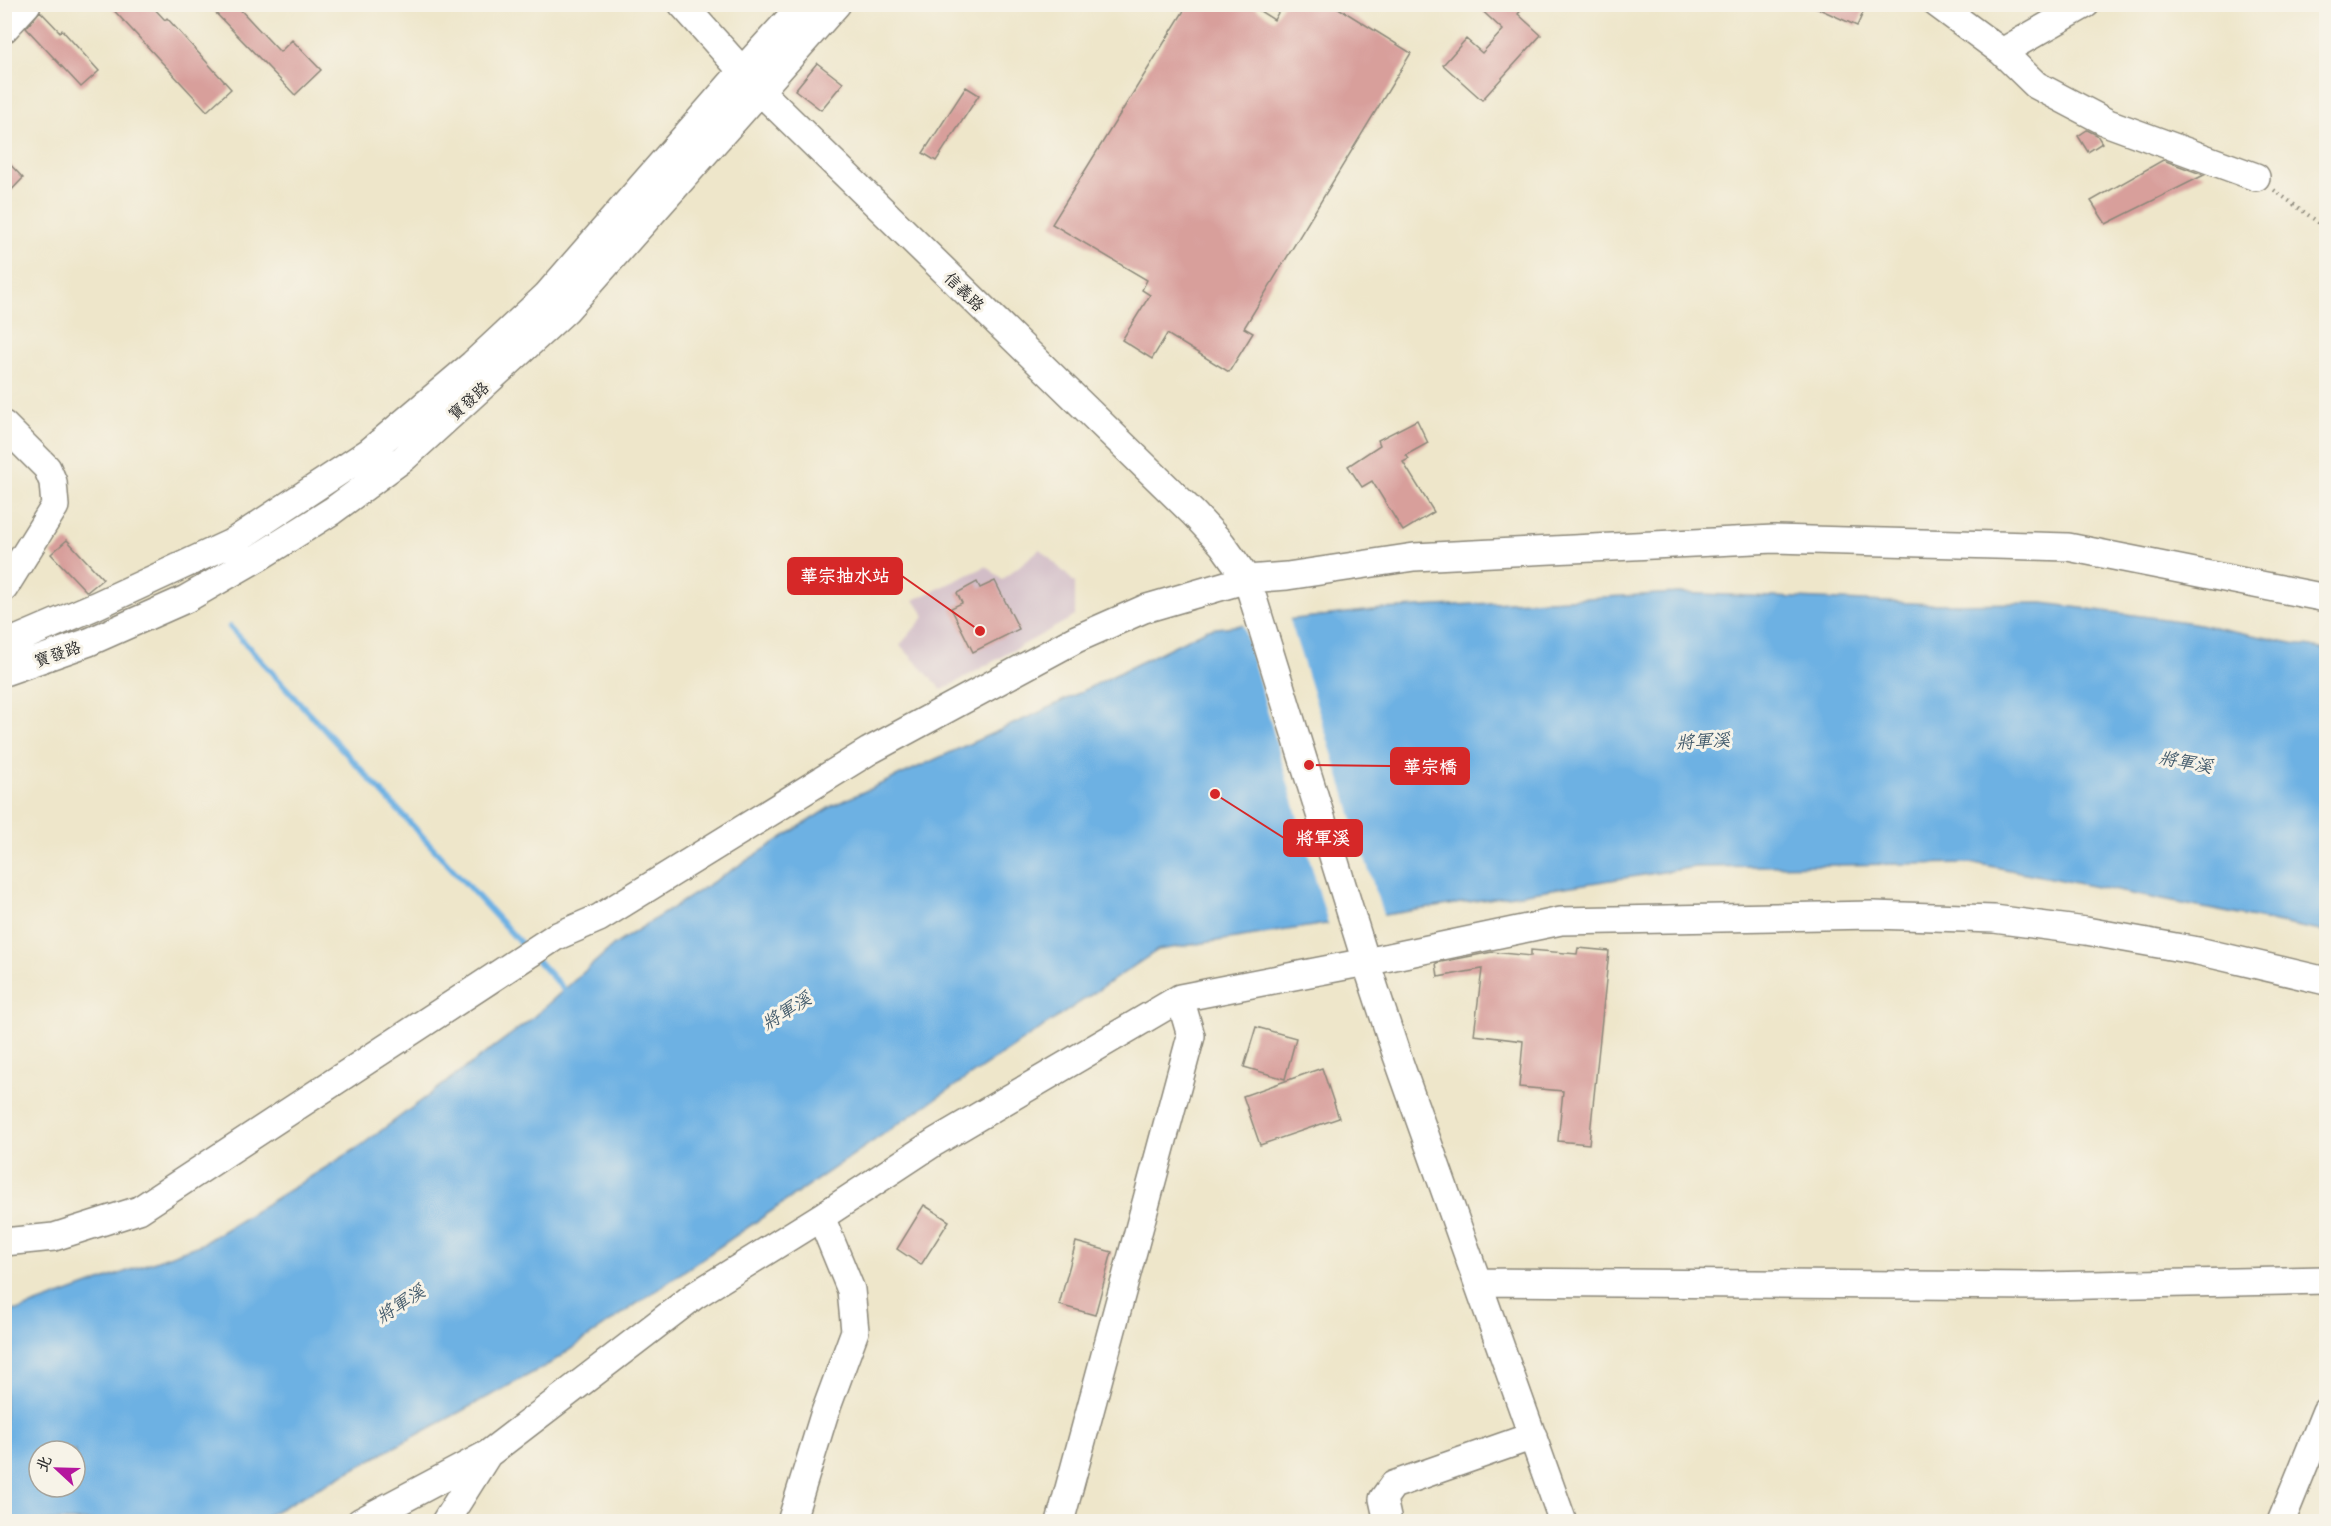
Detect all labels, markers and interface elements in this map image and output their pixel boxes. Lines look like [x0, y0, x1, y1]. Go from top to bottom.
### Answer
street label: 信義路 [940, 267, 990, 315]
street label: 寶發路 [443, 376, 493, 424]
callout: 華宗抽水站 [788, 558, 902, 594]
text: 華宗抽水站 [800, 563, 890, 587]
street label: 寶發路 [31, 635, 83, 671]
water label: 將軍溪 [1675, 727, 1732, 753]
water label: 將軍溪 [2157, 744, 2216, 778]
callout: 華宗橋 [1391, 748, 1469, 784]
text: 華宗橋 [1403, 754, 1457, 778]
callout: 將軍溪 [1284, 820, 1362, 856]
text: 將軍溪 [1296, 825, 1350, 849]
water label: 將軍溪 [757, 985, 816, 1034]
water label: 將軍溪 [371, 1278, 430, 1328]
north arrow [27, 1439, 87, 1499]
text: 北 [30, 1452, 55, 1475]

